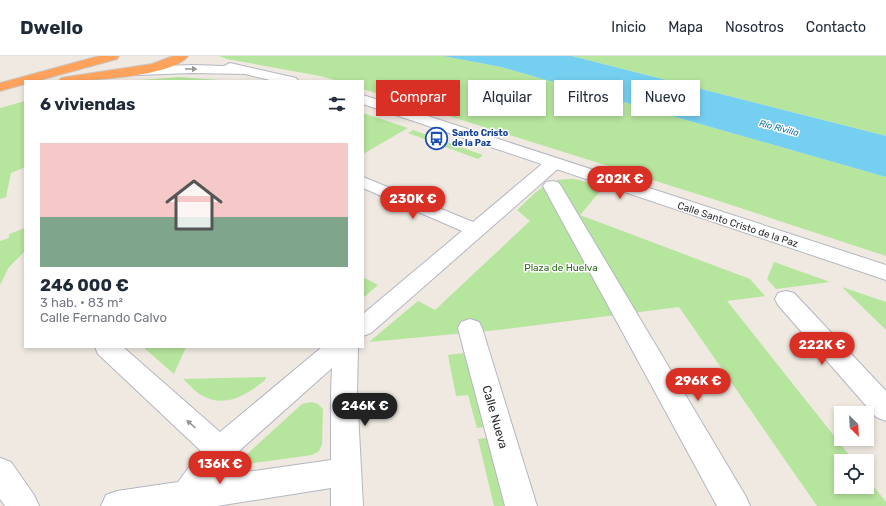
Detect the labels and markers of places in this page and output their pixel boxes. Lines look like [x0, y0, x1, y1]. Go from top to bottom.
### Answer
bus stop icon: Santo Cristo de la Paz [424, 125, 450, 151]
place label: Santo Cristo de la Paz [452, 128, 509, 148]
pin: 202K € [587, 166, 653, 200]
pin: 230K € [380, 186, 446, 220]
pin: 222K € [789, 332, 855, 366]
pin: 296K € [665, 368, 731, 402]
pin: 246K € [332, 393, 398, 427]
pin: 136K € [187, 451, 253, 485]

